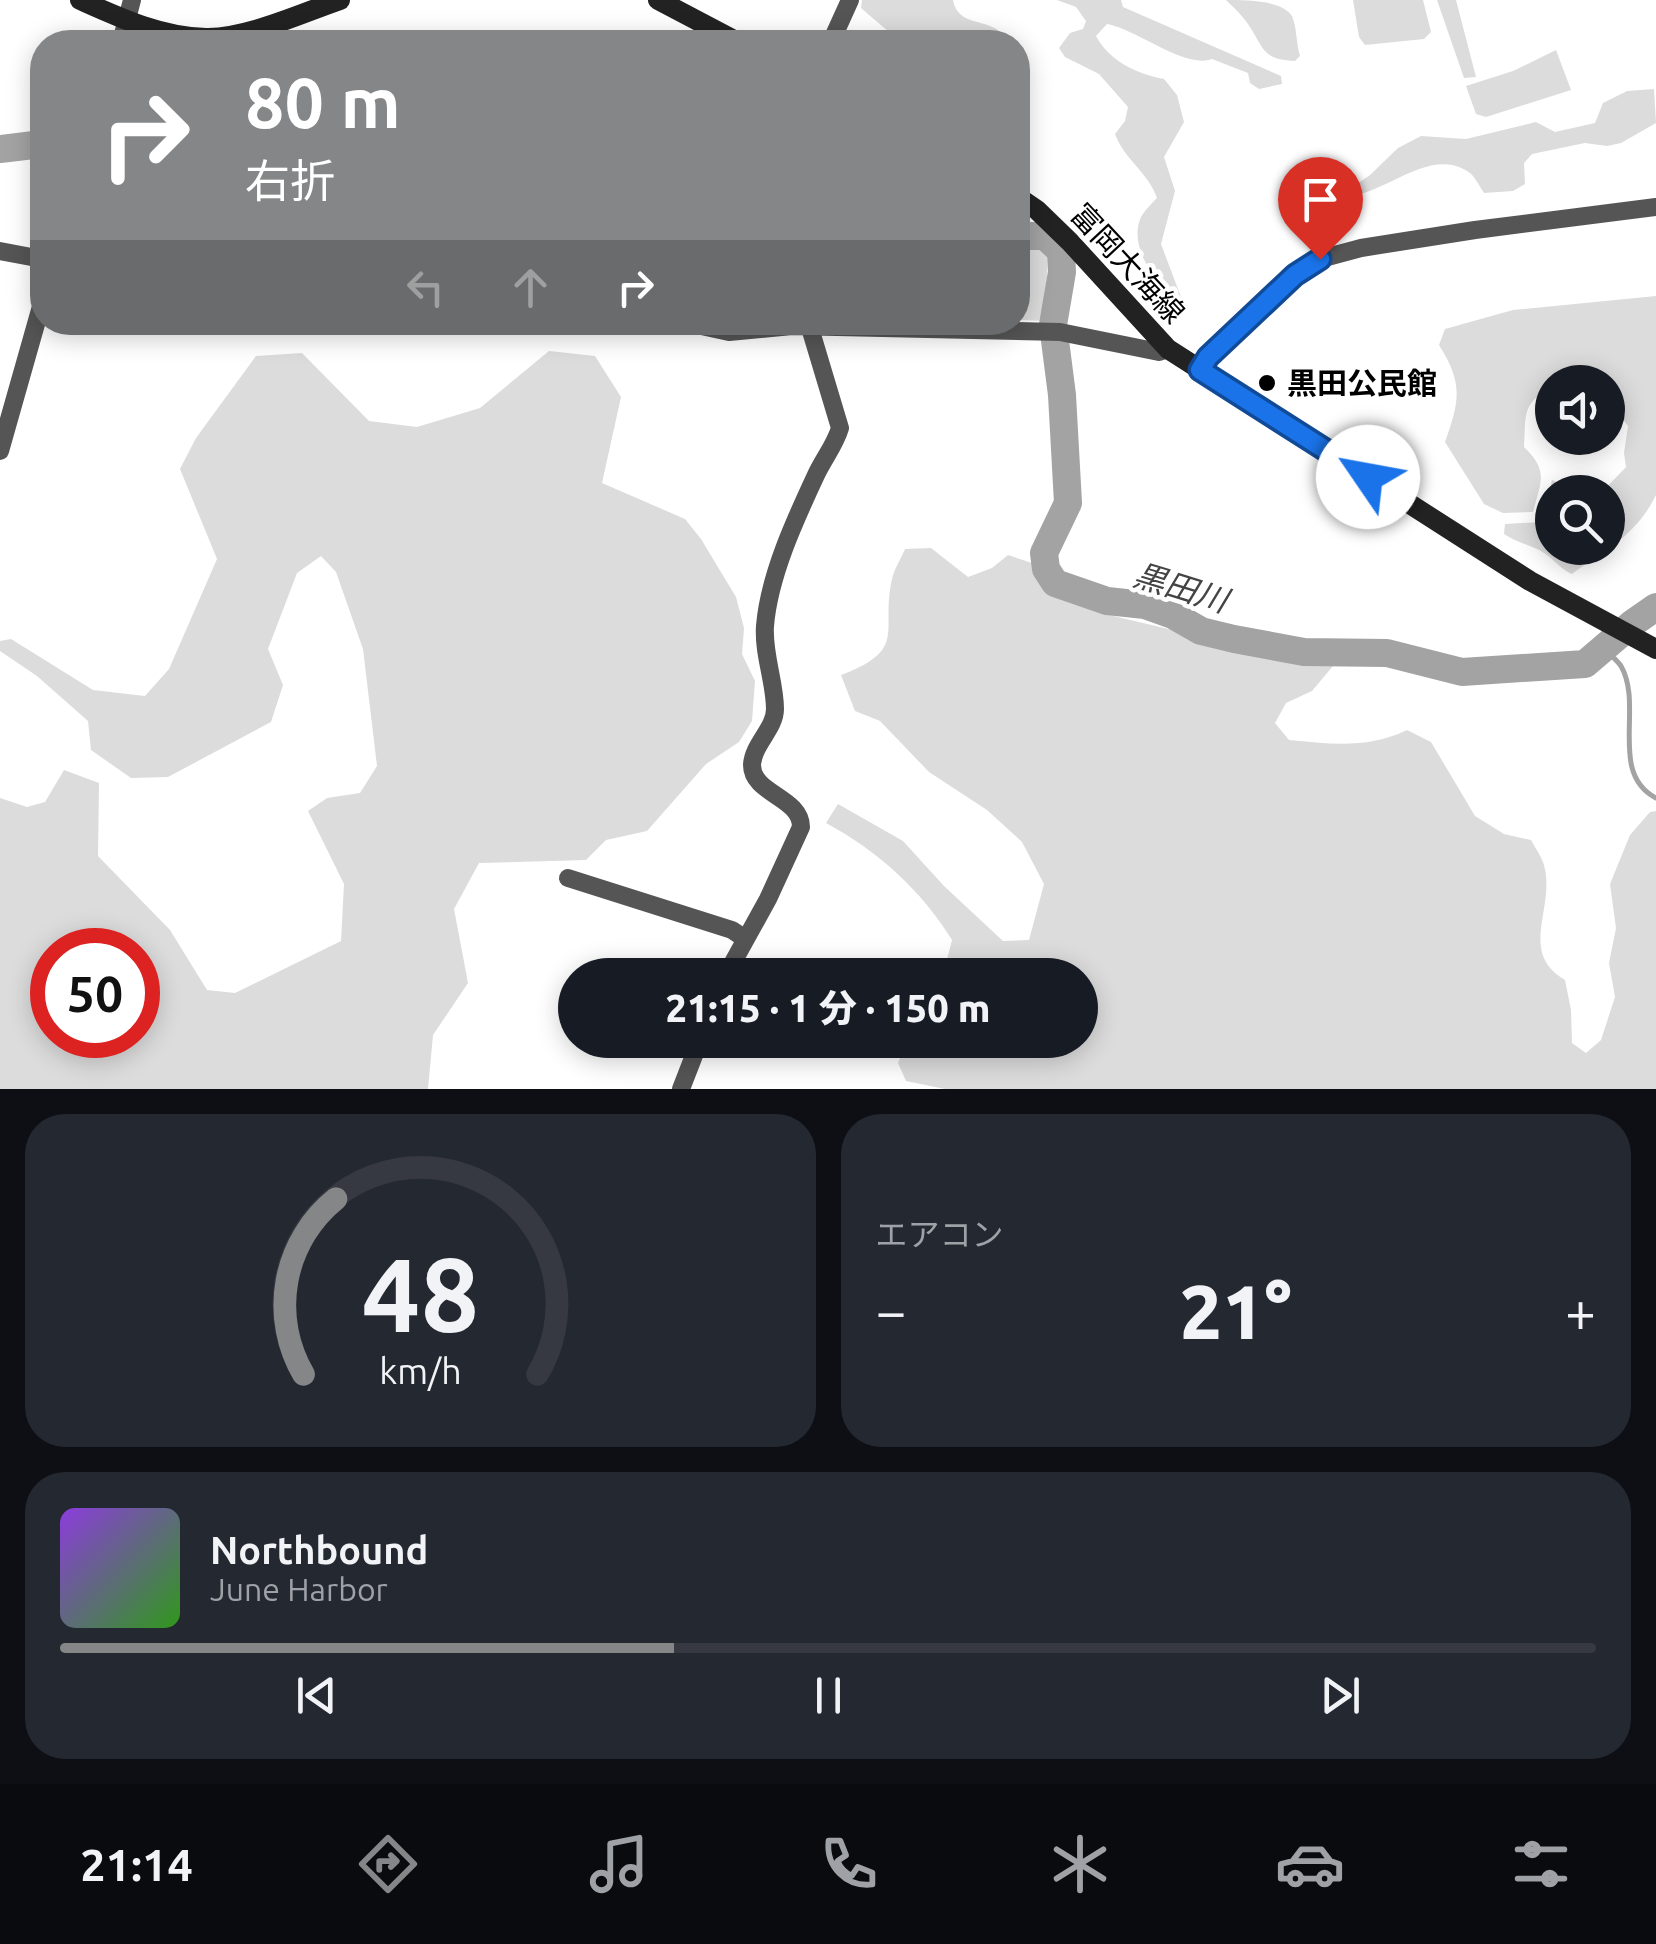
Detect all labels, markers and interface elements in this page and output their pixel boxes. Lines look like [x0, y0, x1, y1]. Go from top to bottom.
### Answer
text: 80 m [245, 63, 401, 141]
icon: right [80, 70, 210, 200]
text: 右折 [245, 155, 335, 206]
pin [1278, 157, 1363, 260]
icon: arrive [1293, 172, 1348, 227]
street label: 富岡大海線 [1064, 197, 1192, 329]
icon: left [398, 260, 453, 315]
icon: ahead [503, 260, 558, 315]
icon: right [608, 260, 663, 315]
map controls [1535, 365, 1625, 565]
button: sound [1535, 365, 1625, 455]
place label: 黒田公民館 [1287, 366, 1437, 400]
marker: 黒田公民館 [1256, 372, 1278, 394]
position arrow [1316, 425, 1420, 529]
button: search [1535, 475, 1625, 565]
water label: 黒田川 [1130, 556, 1235, 619]
speed limit sign: 50 [30, 928, 160, 1058]
text: 21:15 · 1 分 · 150 m [666, 987, 990, 1029]
text: エアコン [876, 1216, 1004, 1252]
text: 48 [362, 1235, 479, 1352]
text: 21° [1180, 1269, 1292, 1353]
text: − [876, 1280, 907, 1341]
text: + [1565, 1280, 1596, 1341]
text: km/h [379, 1351, 462, 1391]
text: Northbound [210, 1529, 428, 1571]
text: June Harbor [210, 1571, 388, 1607]
icon: previous [289, 1668, 344, 1723]
icon: pause [801, 1668, 856, 1723]
icon: next [1313, 1668, 1368, 1723]
icon: directions [353, 1829, 423, 1899]
icon: music [584, 1829, 654, 1899]
icon: phone [814, 1829, 884, 1899]
icon: climate [1045, 1829, 1115, 1899]
icon: car [1275, 1829, 1345, 1899]
icon: filters [1506, 1829, 1576, 1899]
text: 21:14 [80, 1839, 193, 1890]

